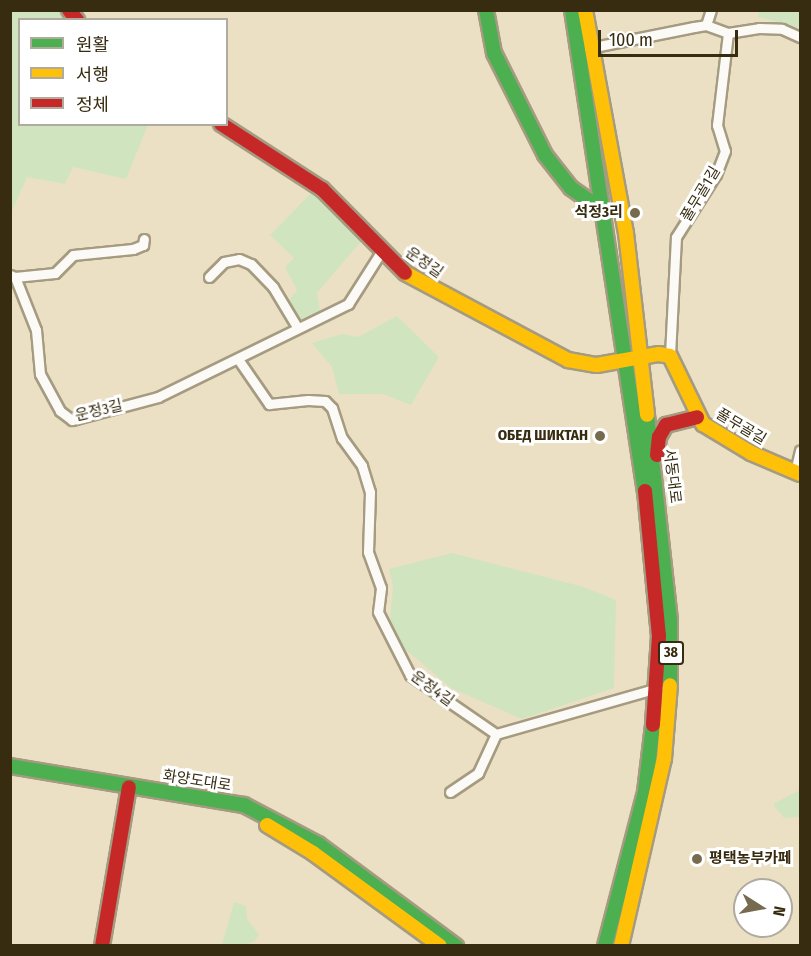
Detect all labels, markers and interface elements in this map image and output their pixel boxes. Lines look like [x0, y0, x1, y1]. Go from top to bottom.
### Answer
legend [18, 18, 228, 126]
scale bar [601, 18, 740, 56]
text: 100 m [609, 29, 653, 51]
text: 원활 [76, 34, 109, 56]
text: 서행 [76, 64, 109, 86]
text: 정체 [76, 94, 109, 116]
street label: 풀무골1길 [678, 163, 724, 225]
place label: 석정3리 [575, 204, 623, 222]
marker: 석정3리 [628, 206, 642, 220]
street label: 운정길 [402, 244, 446, 282]
street label: 운정3길 [74, 397, 124, 425]
street label: 풀무골길 [713, 405, 769, 449]
place label: ОБЕД ШИКТАН [498, 427, 588, 445]
marker: ОБЕД ШИКТАН [593, 429, 607, 443]
street label: 서동대로 [660, 448, 684, 504]
road number: 38 [658, 642, 684, 664]
street label: 운정4길 [407, 667, 457, 711]
street label: 화양도대로 [162, 767, 232, 795]
place label: 평택농부카페 [709, 850, 792, 868]
marker: 평택농부카페 [690, 852, 704, 866]
north arrow [733, 878, 793, 938]
text: N [769, 905, 789, 918]

